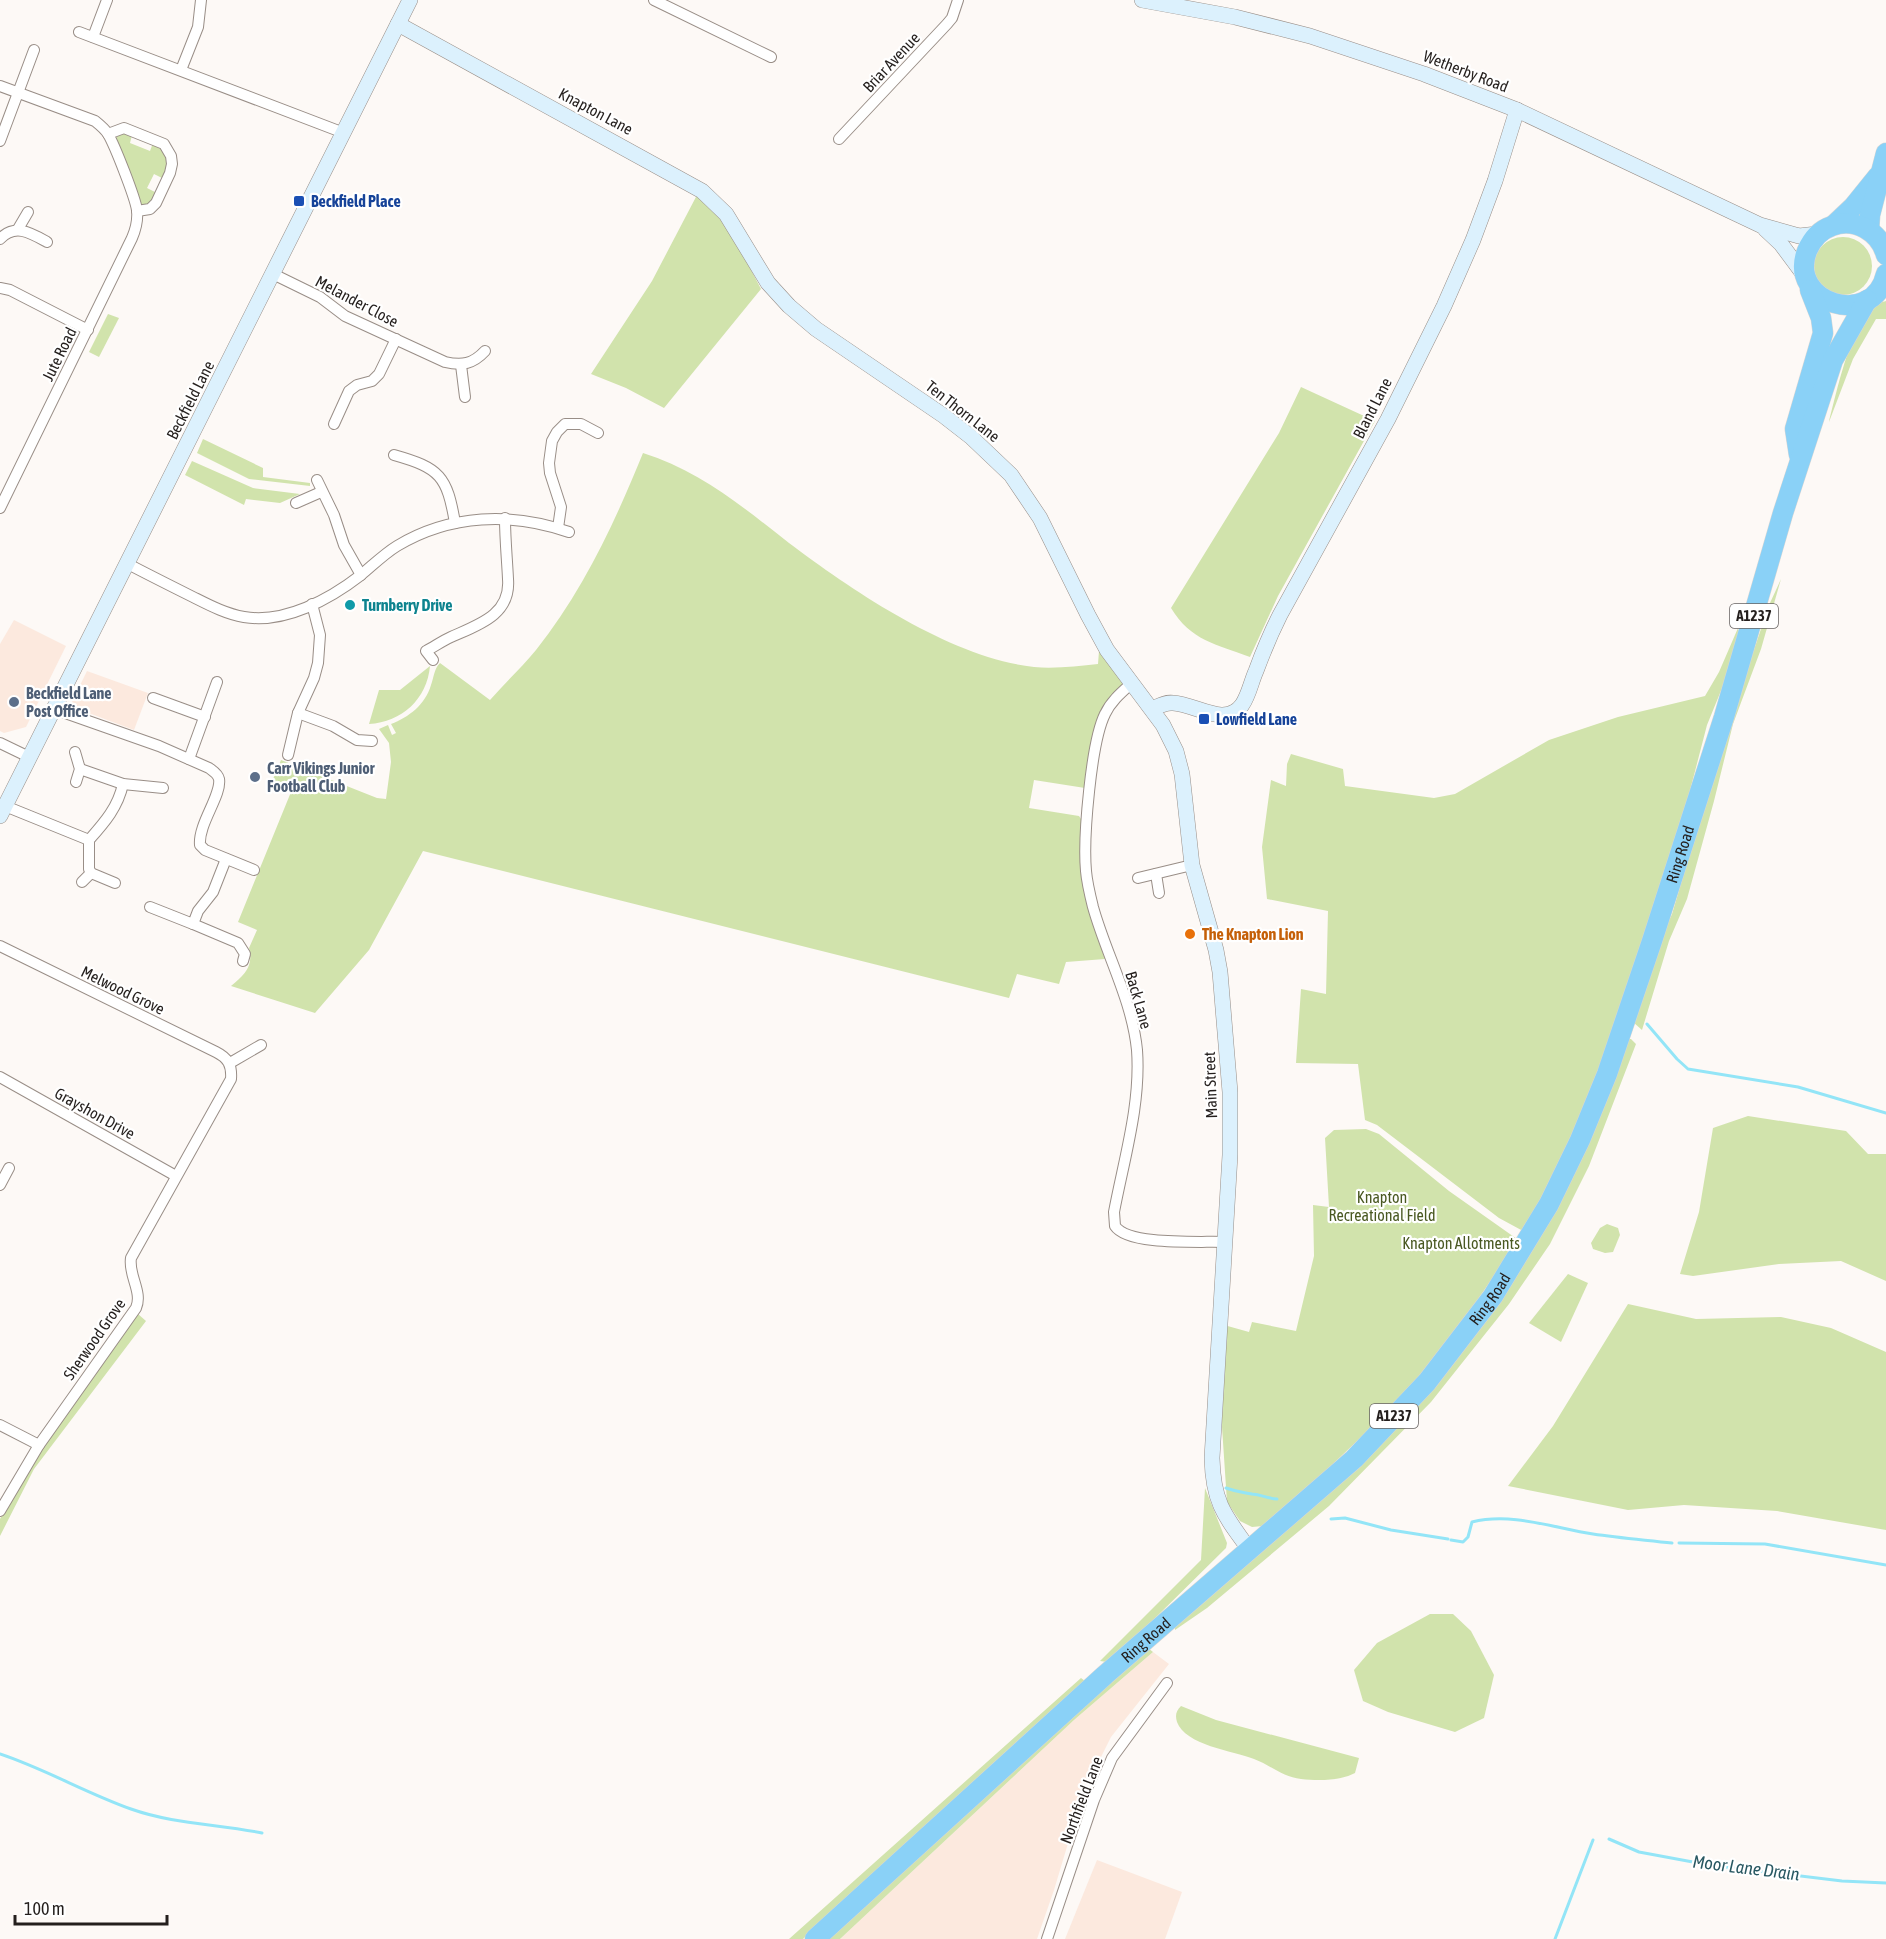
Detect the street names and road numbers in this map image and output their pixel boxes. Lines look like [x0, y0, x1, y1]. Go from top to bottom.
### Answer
street label: Briar Avenue [859, 29, 923, 95]
street label: Wetherby Road [1421, 47, 1511, 96]
street label: Knapton Lane [555, 84, 636, 139]
street label: Melander Close [313, 272, 401, 330]
street label: Jute Road [38, 324, 80, 384]
street label: Beckfield Lane [163, 358, 217, 442]
street label: Bland Lane [1349, 375, 1395, 441]
street label: Ten Thorn Lane [923, 377, 1003, 445]
road number: A1237 [1730, 604, 1778, 628]
street label: Ring Road [1662, 823, 1698, 885]
street label: Melwood Grove [78, 962, 168, 1018]
street label: Back Lane [1122, 969, 1156, 1031]
street label: Main Street [1200, 1051, 1220, 1119]
street label: Grayshon Drive [51, 1084, 138, 1143]
street label: Ring Road [1465, 1270, 1514, 1328]
street label: Sherwood Grove [59, 1295, 129, 1383]
road number: A1237 [1370, 1404, 1418, 1428]
street label: Ring Road [1117, 1614, 1174, 1666]
street label: Northfield Lane [1056, 1754, 1106, 1846]

